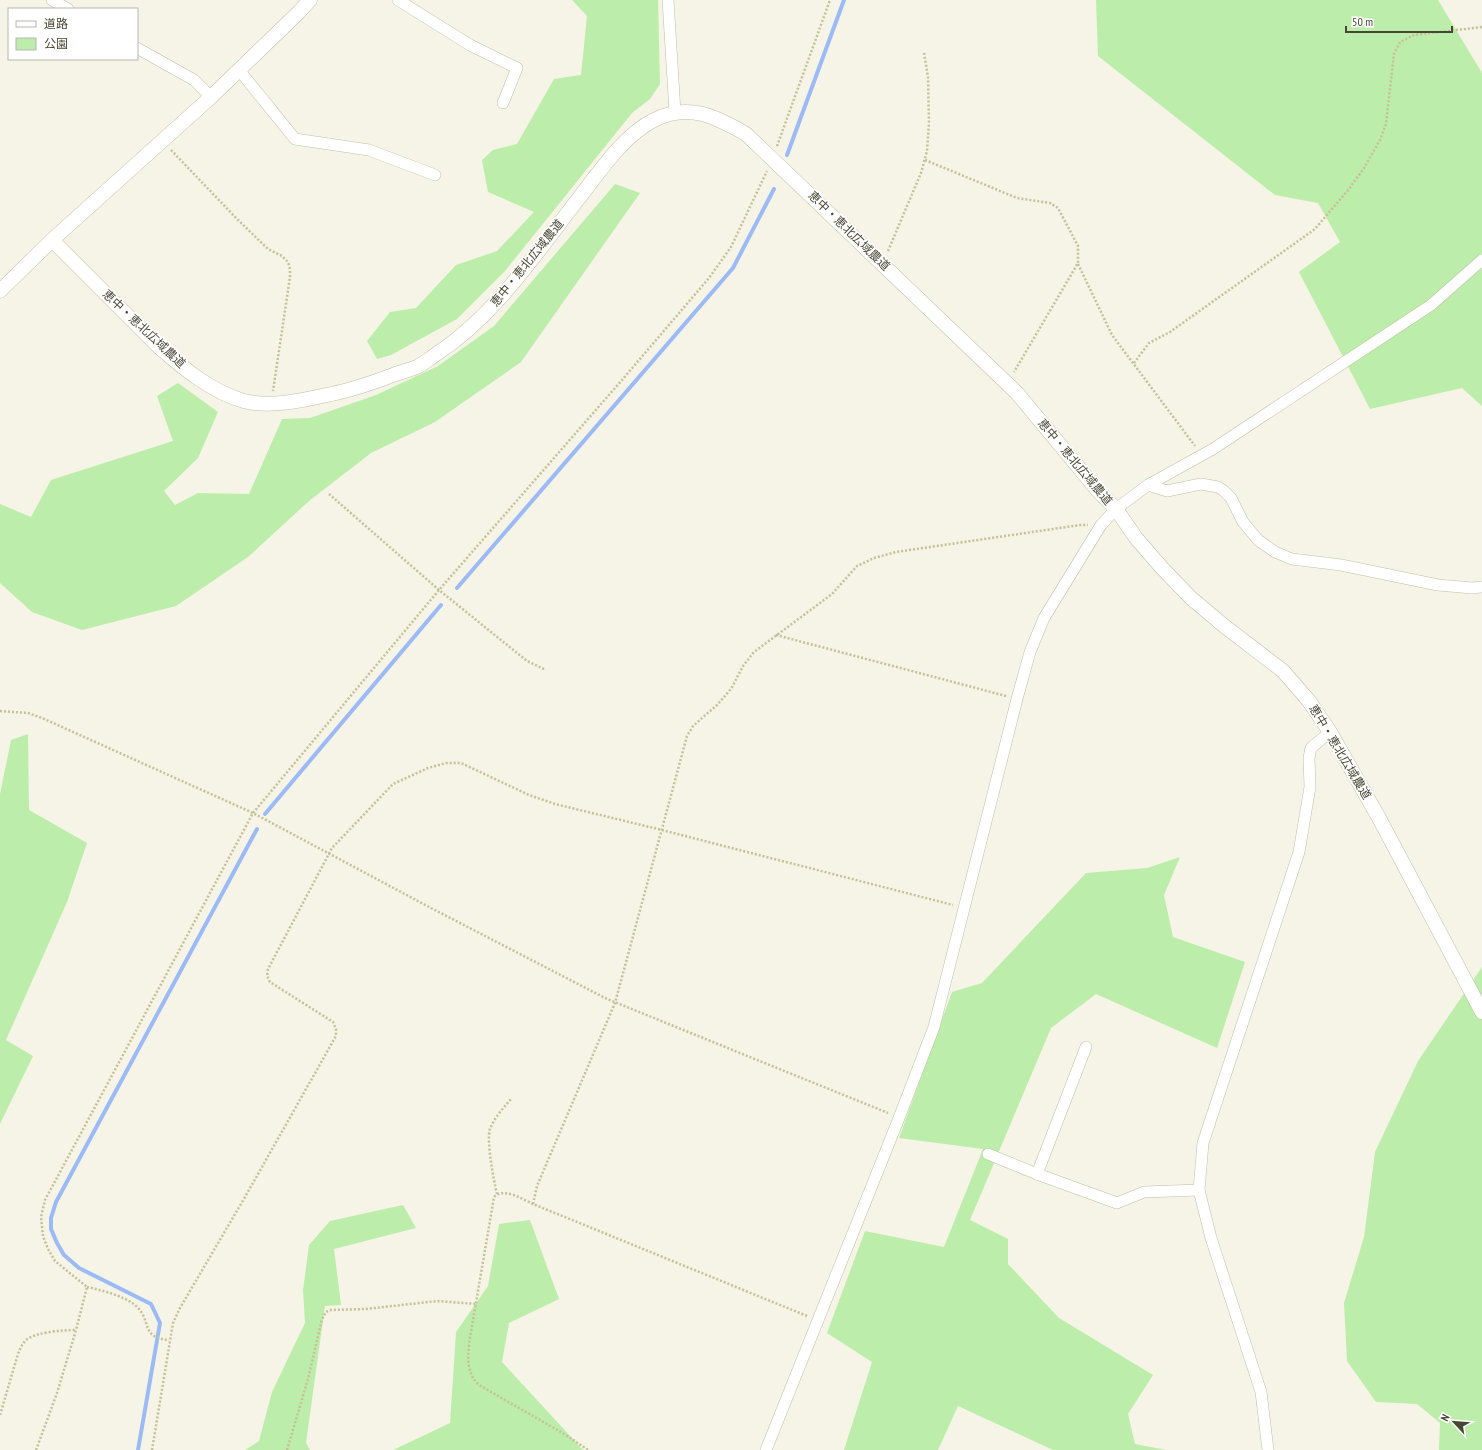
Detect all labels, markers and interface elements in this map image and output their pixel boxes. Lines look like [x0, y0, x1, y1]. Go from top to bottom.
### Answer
legend [8, 8, 138, 60]
scale bar [1346, 8, 1452, 34]
text: 50 m [1352, 14, 1373, 29]
text: 道路 [44, 16, 68, 31]
text: 公園 [44, 36, 68, 51]
street label: 恵中・恵北広域農道 [805, 188, 893, 274]
street label: 恵中・恵北広域農道 [487, 216, 566, 309]
street label: 恵中・恵北広域農道 [100, 286, 189, 371]
street label: 恵中・恵北広域農道 [1035, 415, 1116, 508]
street label: 恵中・恵北広域農道 [1306, 702, 1375, 802]
north arrow [1434, 1402, 1474, 1442]
text: N [1437, 1412, 1453, 1423]

